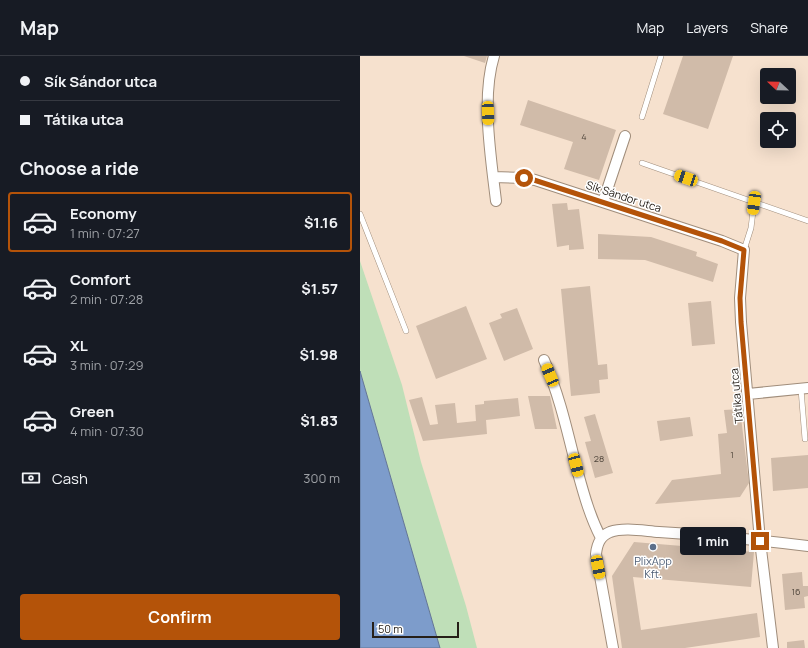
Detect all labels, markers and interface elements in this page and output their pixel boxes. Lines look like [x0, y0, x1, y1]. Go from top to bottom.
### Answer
text: Map [20, 15, 59, 41]
text: Map [636, 18, 664, 37]
text: Layers [686, 18, 728, 37]
text: Share [750, 18, 788, 37]
north arrow [760, 68, 796, 104]
map controls [760, 68, 796, 148]
text: Sík Sándor utca [44, 71, 157, 92]
car [482, 101, 494, 125]
text: Tátika utca [44, 109, 124, 130]
button: locate [760, 112, 796, 148]
house number: 4 [581, 130, 587, 143]
text: Choose a ride [20, 156, 139, 180]
car [673, 168, 699, 188]
route start [515, 169, 533, 187]
street label: Sík Sándor utca [584, 177, 664, 215]
car [746, 190, 762, 216]
text: Economy [70, 203, 137, 224]
icon: car [22, 204, 58, 240]
text: $1.16 [304, 212, 338, 233]
text: 1 min · 07:27 [70, 224, 140, 242]
text: Comfort [70, 269, 131, 290]
icon: car [22, 270, 58, 306]
text: $1.57 [301, 278, 338, 299]
text: 2 min · 07:28 [70, 290, 143, 308]
text: XL [70, 335, 88, 356]
icon: car [22, 336, 58, 372]
text: $1.98 [300, 344, 338, 365]
text: 3 min · 07:29 [70, 356, 144, 374]
car [540, 362, 560, 388]
street label: Tátika utca [726, 368, 746, 424]
text: Green [70, 401, 114, 422]
icon: car [22, 402, 58, 438]
text: $1.83 [300, 410, 338, 431]
text: 4 min · 07:30 [70, 422, 144, 440]
house number: 1 [730, 448, 734, 461]
car [567, 452, 585, 478]
house number: 28 [594, 452, 604, 465]
icon: cash [20, 467, 42, 489]
text: Cash [52, 468, 88, 489]
text: 300 m [303, 469, 340, 487]
callout: 1 min [680, 527, 746, 555]
text: 1 min [697, 532, 729, 550]
route end [751, 532, 769, 550]
marker: PlixApp Kft. [648, 542, 658, 552]
place label: PlixApp Kft. [634, 553, 672, 581]
car [590, 554, 606, 580]
house number: 16 [791, 585, 801, 598]
button: Confirm [20, 594, 340, 640]
scale bar [372, 620, 459, 639]
text: 50 m [378, 621, 403, 636]

